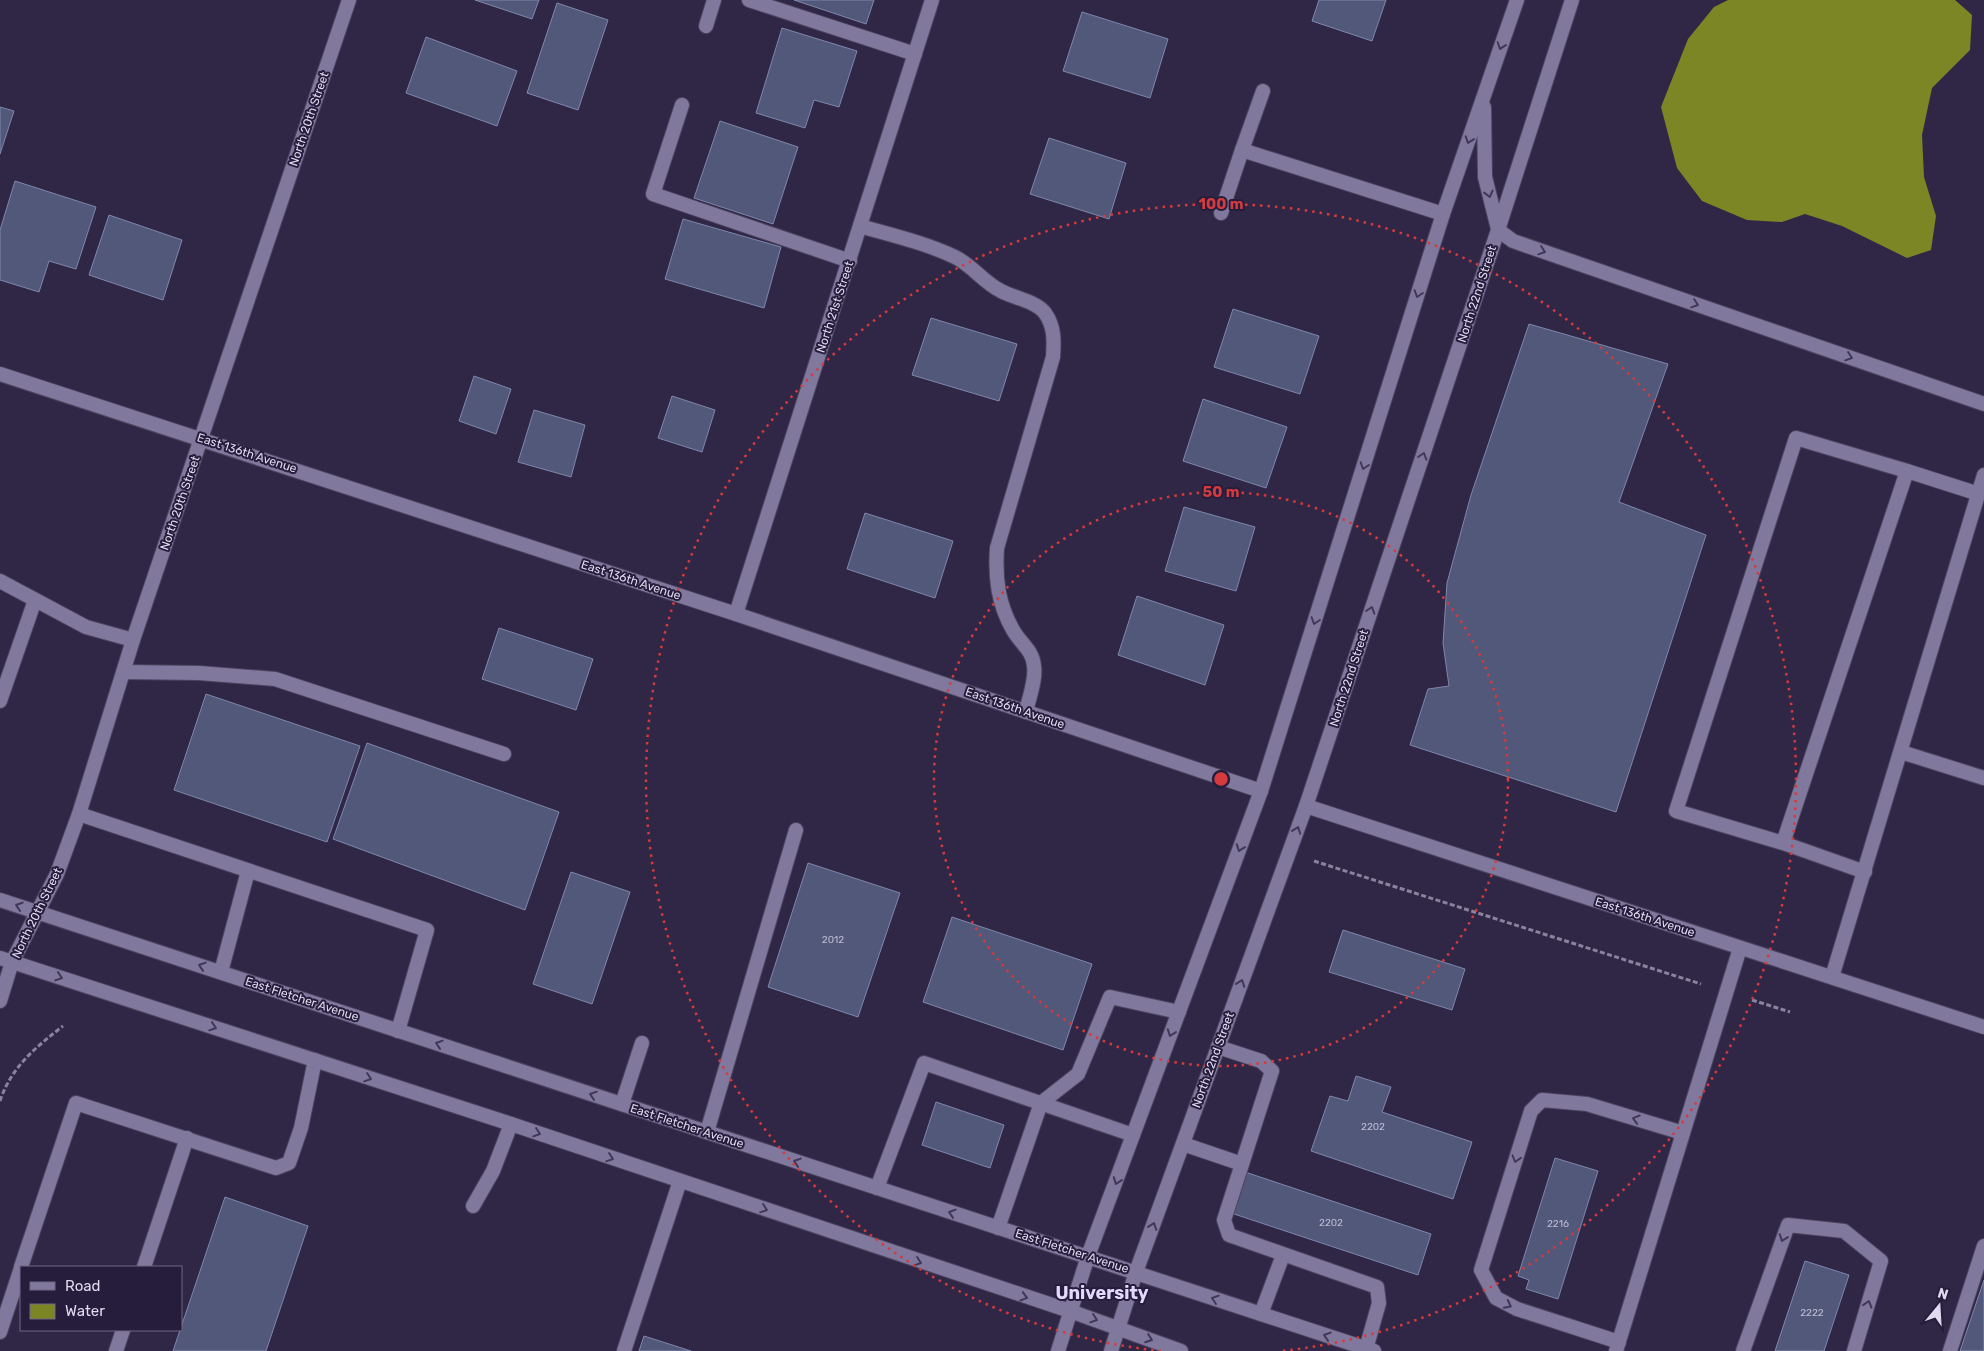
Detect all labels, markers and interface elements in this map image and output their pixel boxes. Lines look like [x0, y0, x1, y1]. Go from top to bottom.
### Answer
one-way arrow [1497, 41, 1507, 50]
street label: North 20th Street [286, 70, 332, 168]
one-way arrow [1465, 135, 1475, 144]
one-way arrow [1483, 190, 1494, 199]
text: 100 m [1199, 195, 1243, 213]
street label: North 22nd Street [1455, 244, 1499, 344]
one-way arrow [1537, 245, 1545, 255]
street label: North 21st Street [814, 259, 856, 355]
one-way arrow [1414, 290, 1424, 298]
one-way arrow [1691, 298, 1699, 308]
one-way arrow [1844, 351, 1853, 361]
street label: East 136th Avenue [195, 430, 299, 476]
one-way arrow [1417, 452, 1427, 460]
street label: North 20th Street [157, 454, 203, 552]
one-way arrow [1359, 461, 1369, 469]
text: 50 m [1203, 483, 1239, 501]
street label: East 136th Avenue [579, 557, 683, 603]
one-way arrow [1366, 606, 1376, 614]
one-way arrow [1310, 616, 1320, 624]
street label: North 22nd Street [1327, 628, 1371, 728]
street label: East 136th Avenue [964, 684, 1067, 732]
centre of rings [1212, 770, 1230, 788]
one-way arrow [1291, 826, 1301, 835]
one-way arrow [1236, 843, 1246, 852]
street label: North 20th Street [9, 865, 65, 961]
street label: East 136th Avenue [1593, 894, 1697, 940]
one-way arrow [15, 902, 23, 912]
house number: 2012 [822, 934, 844, 946]
one-way arrow [198, 962, 207, 972]
one-way arrow [54, 971, 62, 981]
street label: East Fletcher Avenue [243, 974, 361, 1024]
one-way arrow [1235, 979, 1245, 988]
street label: North 22nd Street [1189, 1010, 1237, 1110]
one-way arrow [208, 1021, 217, 1031]
one-way arrow [1167, 1028, 1177, 1037]
one-way arrow [435, 1040, 443, 1050]
one-way arrow [363, 1072, 371, 1082]
one-way arrow [590, 1090, 598, 1100]
street label: East Fletcher Avenue [628, 1101, 746, 1151]
one-way arrow [1633, 1114, 1641, 1124]
house number: 2202 [1361, 1121, 1385, 1133]
one-way arrow [533, 1127, 541, 1137]
one-way arrow [605, 1152, 614, 1162]
one-way arrow [1512, 1154, 1522, 1162]
one-way arrow [794, 1158, 802, 1168]
one-way arrow [1113, 1176, 1123, 1185]
one-way arrow [759, 1204, 768, 1214]
one-way arrow [948, 1208, 956, 1218]
house number: 2202 [1319, 1217, 1343, 1229]
house number: 2216 [1547, 1218, 1569, 1230]
one-way arrow [1147, 1222, 1157, 1231]
street label: East Fletcher Avenue [1013, 1226, 1131, 1276]
one-way arrow [1779, 1233, 1789, 1241]
one-way arrow [913, 1256, 922, 1266]
legend [20, 1266, 182, 1331]
text: Road [65, 1277, 101, 1295]
north arrow [1914, 1281, 1964, 1331]
district label: University [1055, 1282, 1149, 1304]
text: N [1935, 1284, 1950, 1304]
one-way arrow [1020, 1291, 1028, 1301]
one-way arrow [1211, 1295, 1220, 1305]
one-way arrow [1503, 1299, 1512, 1309]
one-way arrow [1863, 1301, 1873, 1309]
text: Water [65, 1302, 105, 1320]
house number: 2222 [1800, 1307, 1824, 1319]
one-way arrow [1089, 1314, 1097, 1324]
one-way arrow [1324, 1332, 1332, 1342]
one-way arrow [1144, 1333, 1153, 1343]

